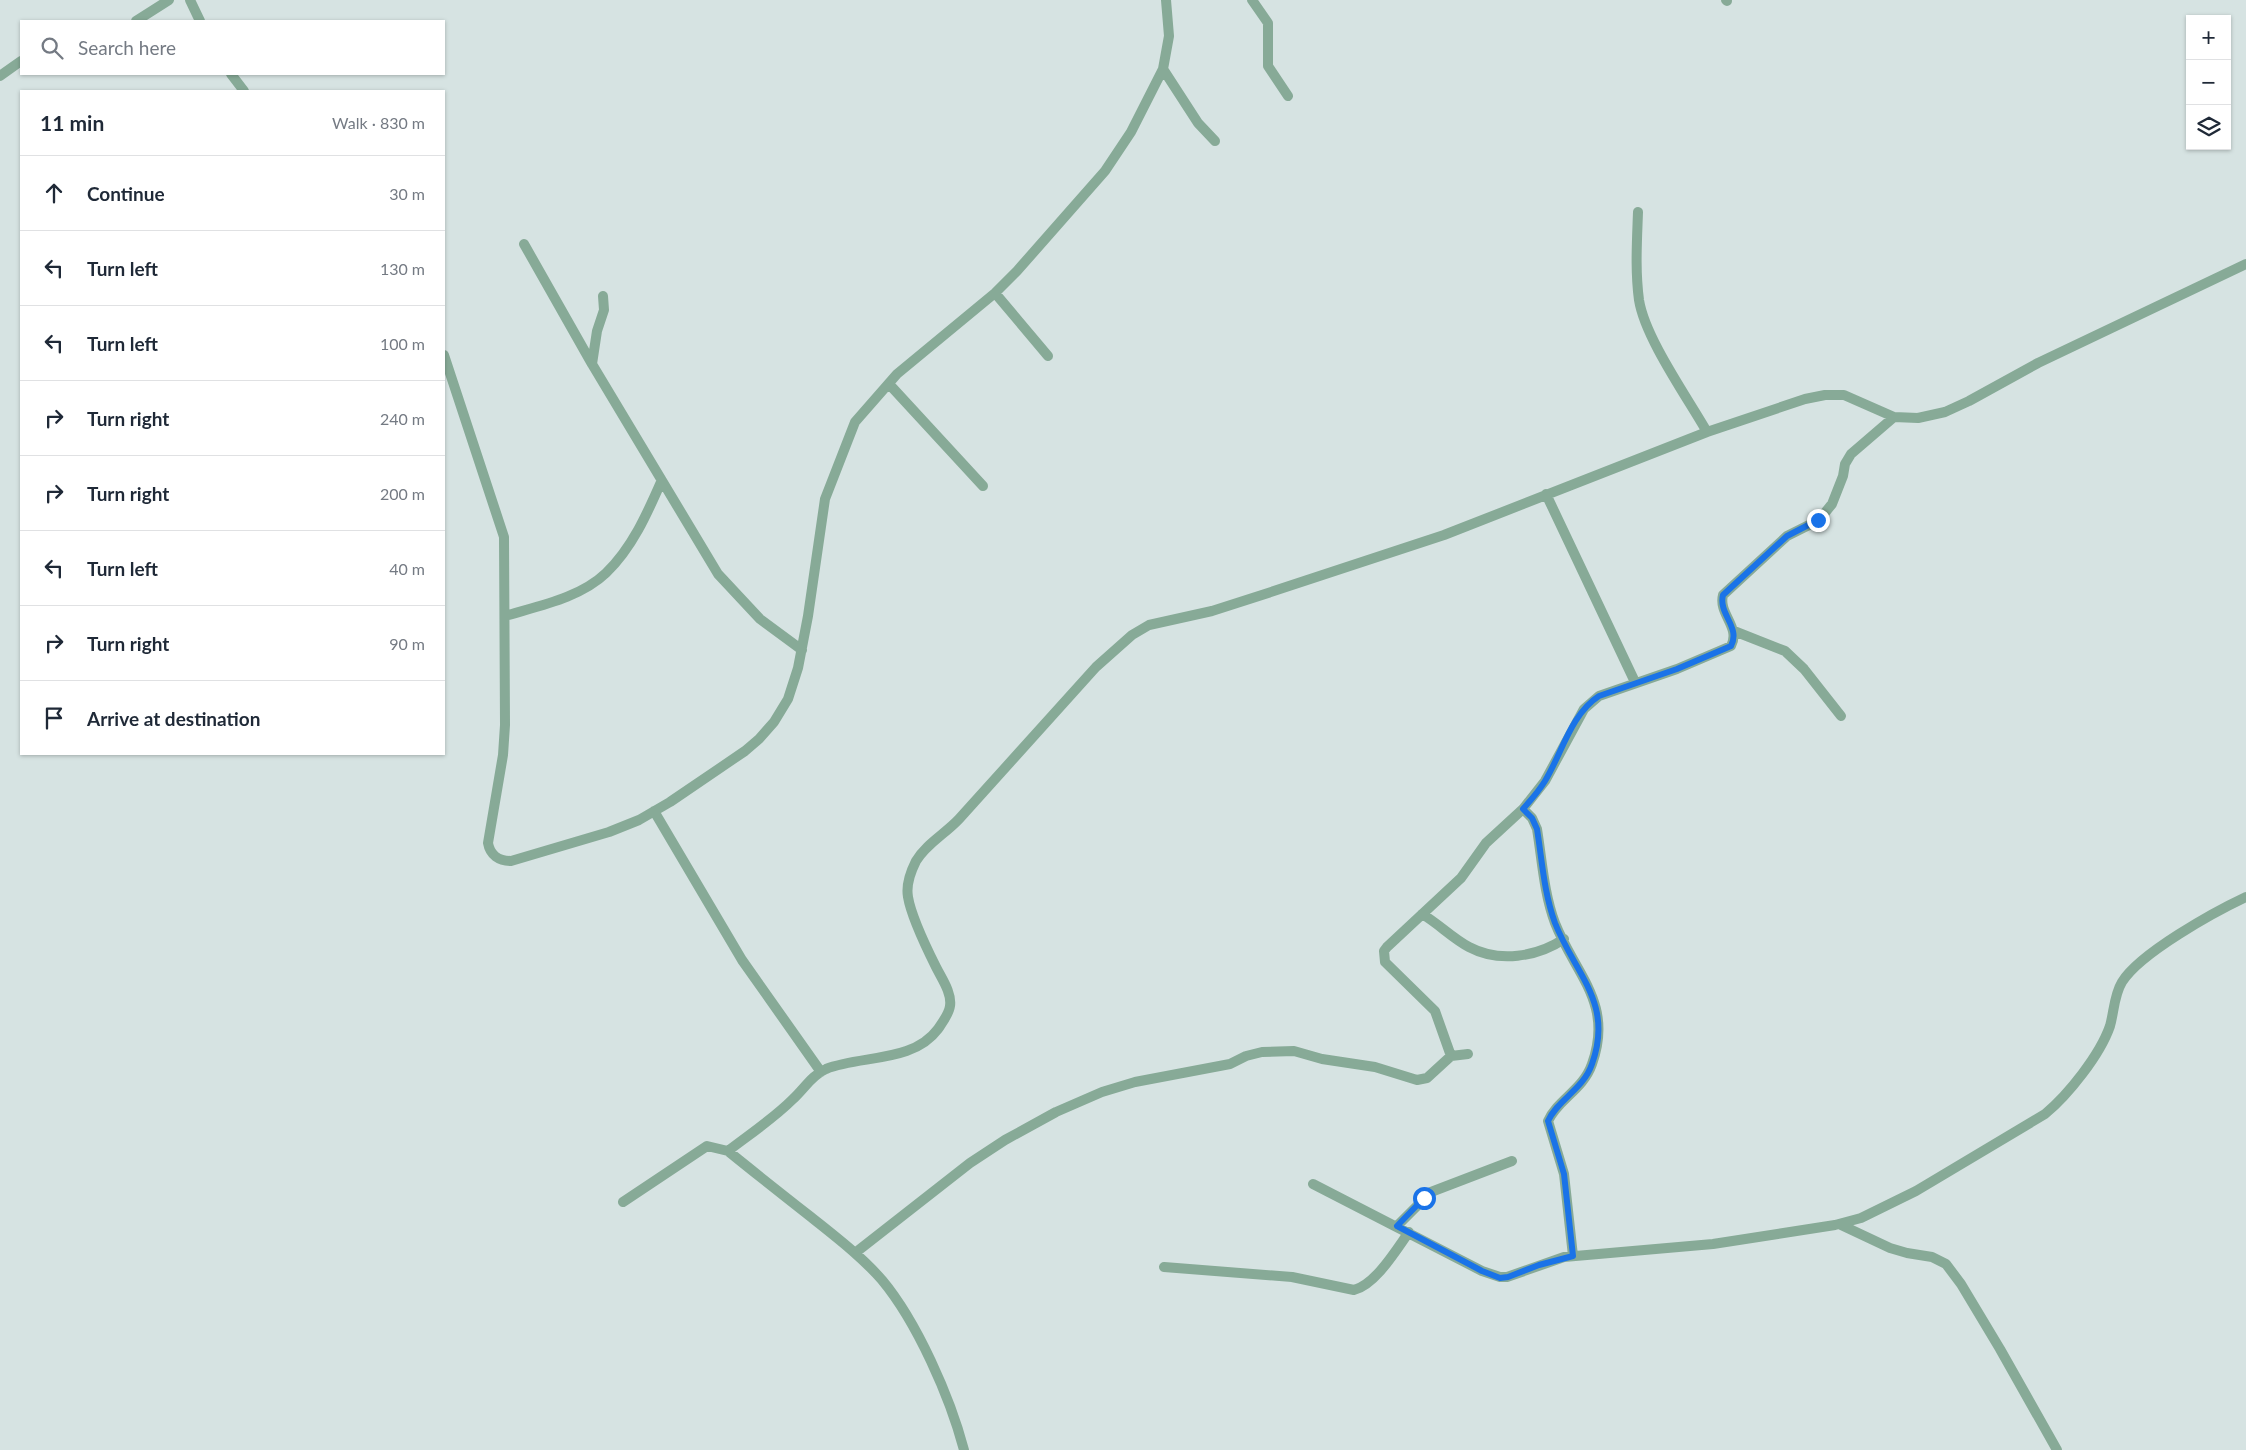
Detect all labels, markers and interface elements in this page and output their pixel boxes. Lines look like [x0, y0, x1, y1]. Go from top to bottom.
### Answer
map controls [2186, 15, 2231, 150]
button: + [2186, 15, 2231, 60]
search box [20, 20, 445, 75]
icon: search [38, 34, 66, 62]
text: Search here [78, 36, 176, 59]
button: − [2186, 60, 2231, 105]
button: layers [2186, 105, 2231, 150]
text: 11 min [40, 110, 104, 135]
text: Walk · 830 m [332, 113, 425, 132]
icon: ahead [40, 179, 68, 207]
text: Continue [87, 182, 165, 205]
text: 30 m [389, 184, 425, 203]
icon: left [40, 254, 68, 282]
text: Turn left [87, 257, 158, 280]
text: 130 m [380, 259, 425, 278]
icon: left [40, 329, 68, 357]
text: Turn left [87, 332, 158, 355]
text: 100 m [380, 334, 425, 353]
icon: right [40, 404, 68, 432]
text: Turn right [87, 407, 169, 430]
text: 240 m [380, 409, 425, 428]
icon: right [40, 479, 68, 507]
text: Turn right [87, 482, 169, 505]
text: 200 m [380, 484, 425, 503]
route end [1807, 509, 1830, 532]
icon: left [40, 554, 68, 582]
text: Turn left [87, 557, 158, 580]
text: 40 m [389, 559, 425, 578]
icon: right [40, 629, 68, 657]
text: Turn right [87, 632, 169, 655]
text: 90 m [389, 634, 425, 653]
icon: arrive [40, 704, 68, 732]
text: Arrive at destination [87, 707, 260, 730]
route start [1413, 1187, 1436, 1210]

